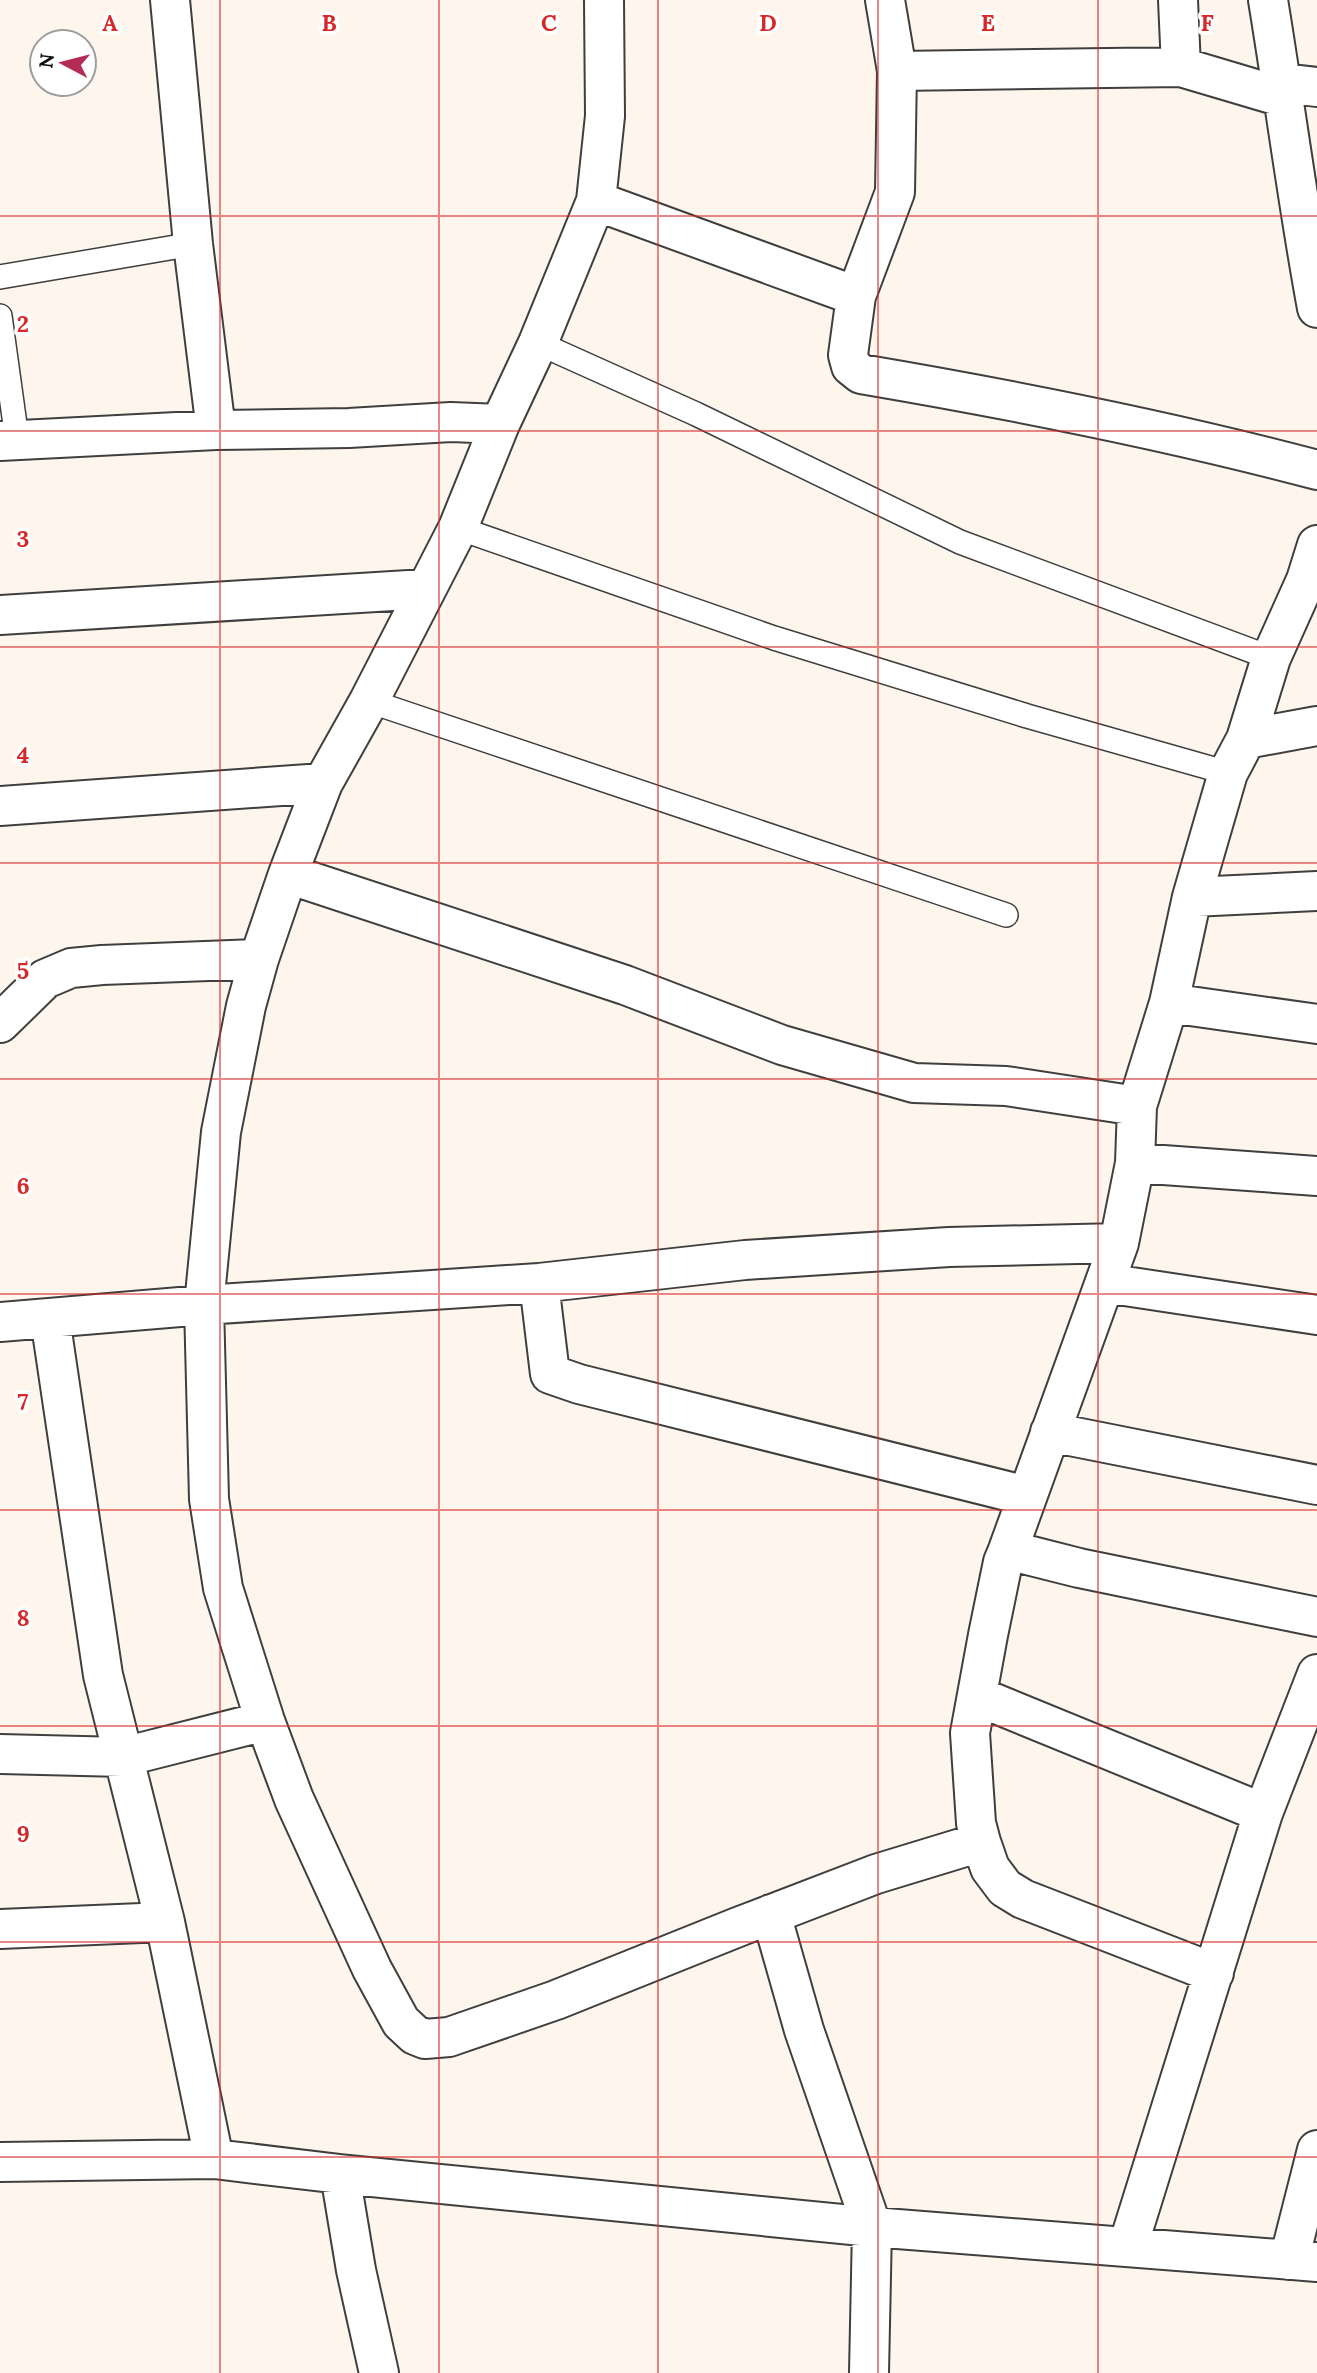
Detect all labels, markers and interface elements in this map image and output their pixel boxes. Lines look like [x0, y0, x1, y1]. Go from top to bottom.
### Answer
text: A [102, 8, 118, 37]
text: B [321, 8, 337, 37]
text: C [541, 8, 557, 37]
text: D [759, 8, 777, 37]
text: E [981, 8, 995, 37]
text: F [1200, 8, 1214, 37]
north arrow [28, 28, 98, 98]
text: N [33, 52, 59, 70]
text: 2 [17, 309, 29, 338]
text: 3 [17, 524, 29, 553]
text: 4 [17, 740, 29, 769]
text: 5 [17, 956, 29, 985]
text: 6 [16, 1171, 30, 1200]
text: 7 [18, 1387, 29, 1416]
text: 8 [16, 1603, 30, 1632]
text: 9 [16, 1819, 30, 1848]

